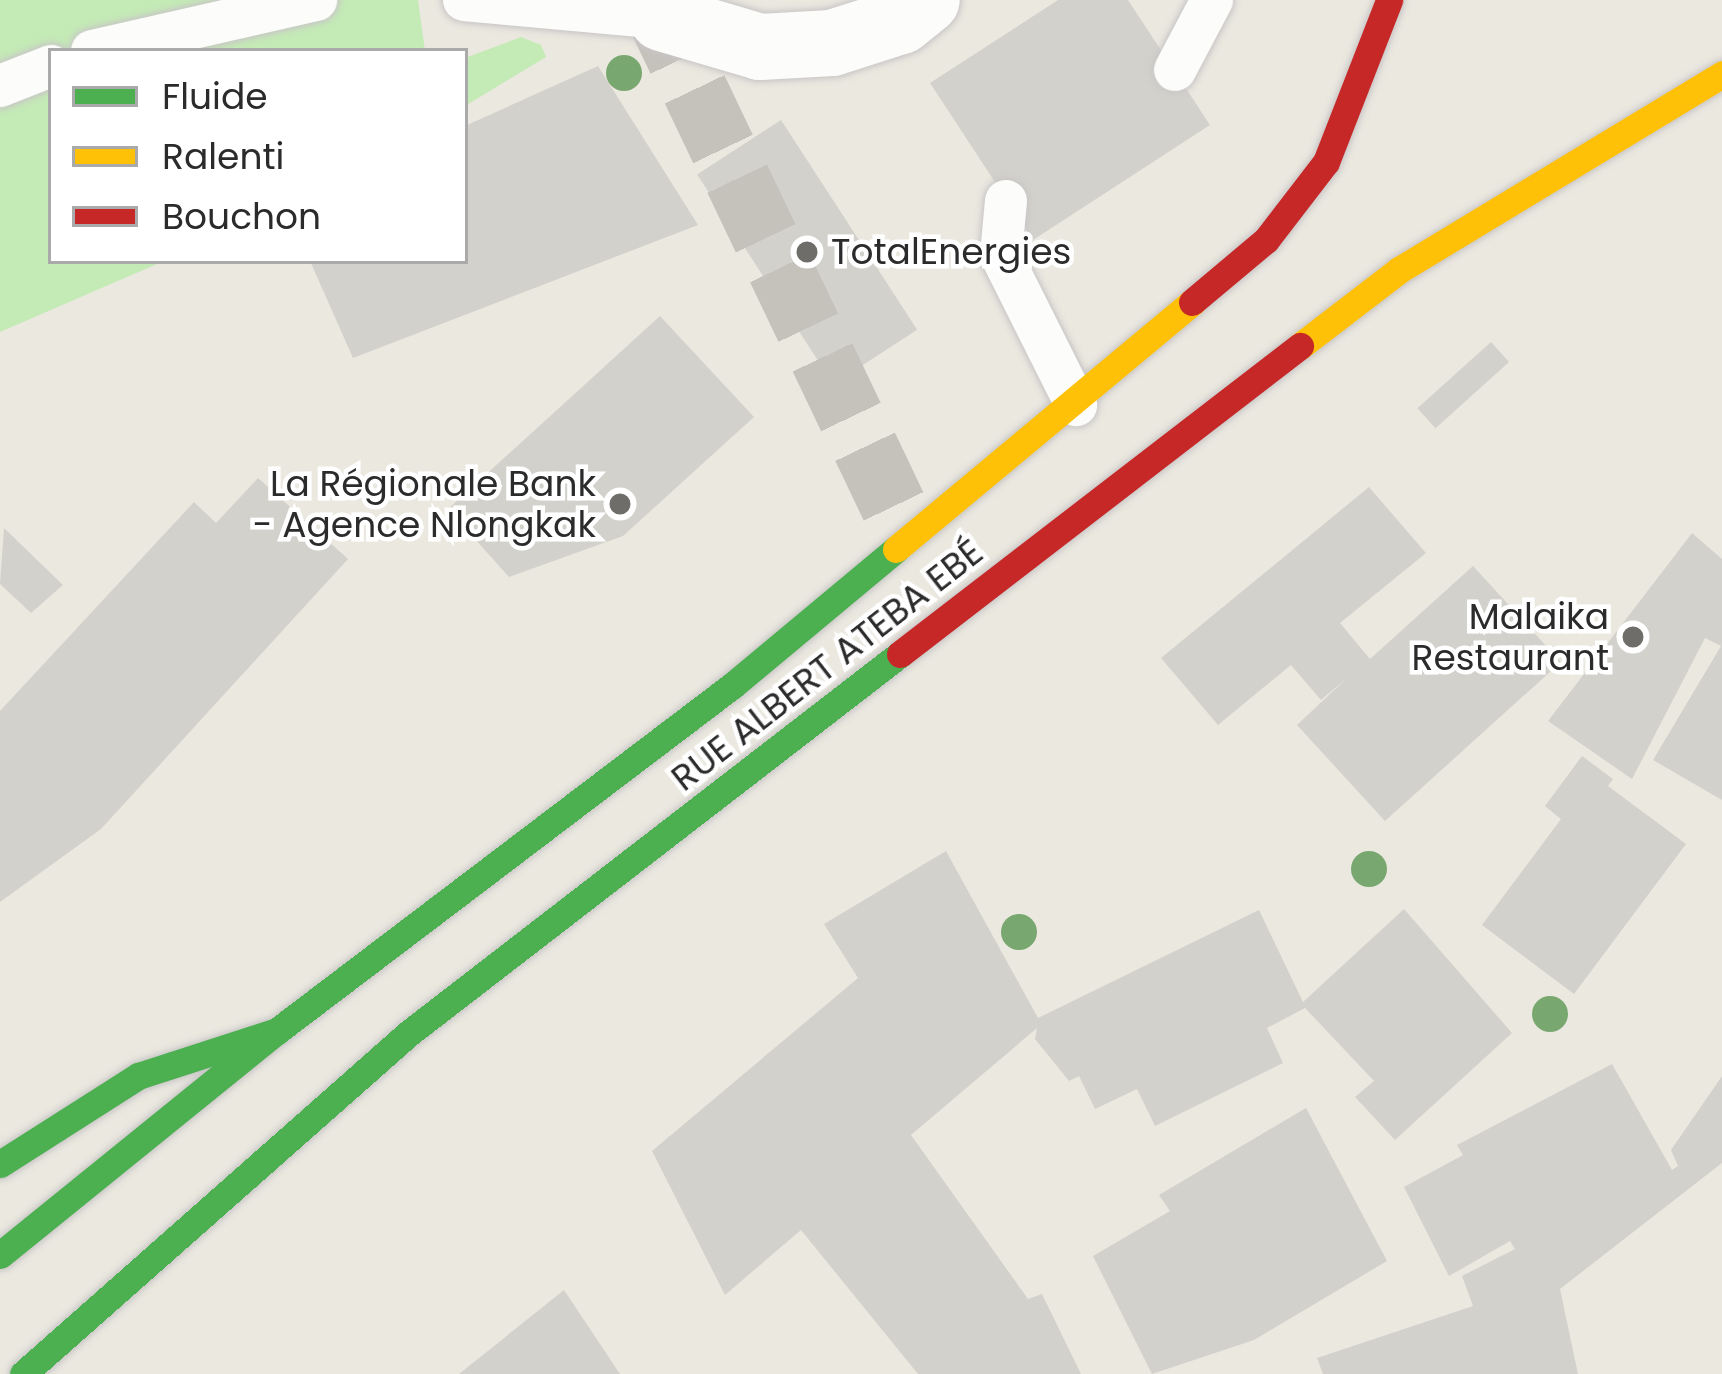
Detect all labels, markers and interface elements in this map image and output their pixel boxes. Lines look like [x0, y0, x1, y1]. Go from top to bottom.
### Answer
legend [48, 48, 468, 264]
text: Fluide [162, 71, 268, 122]
text: Ralenti [162, 131, 284, 182]
text: Bouchon [162, 191, 321, 242]
place label: TotalEnergies [831, 230, 1071, 274]
marker: TotalEnergies [794, 239, 820, 265]
place label: La Régionale Bank - Agence Nlongkak [253, 461, 596, 546]
marker: La Régionale Bank - Agence Nlongkak [607, 491, 633, 517]
street label: RUE ALBERT ATEBA EBÉ [663, 530, 991, 800]
place label: Malaika Restaurant [1412, 594, 1609, 679]
marker: Malaika Restaurant [1620, 624, 1646, 650]

